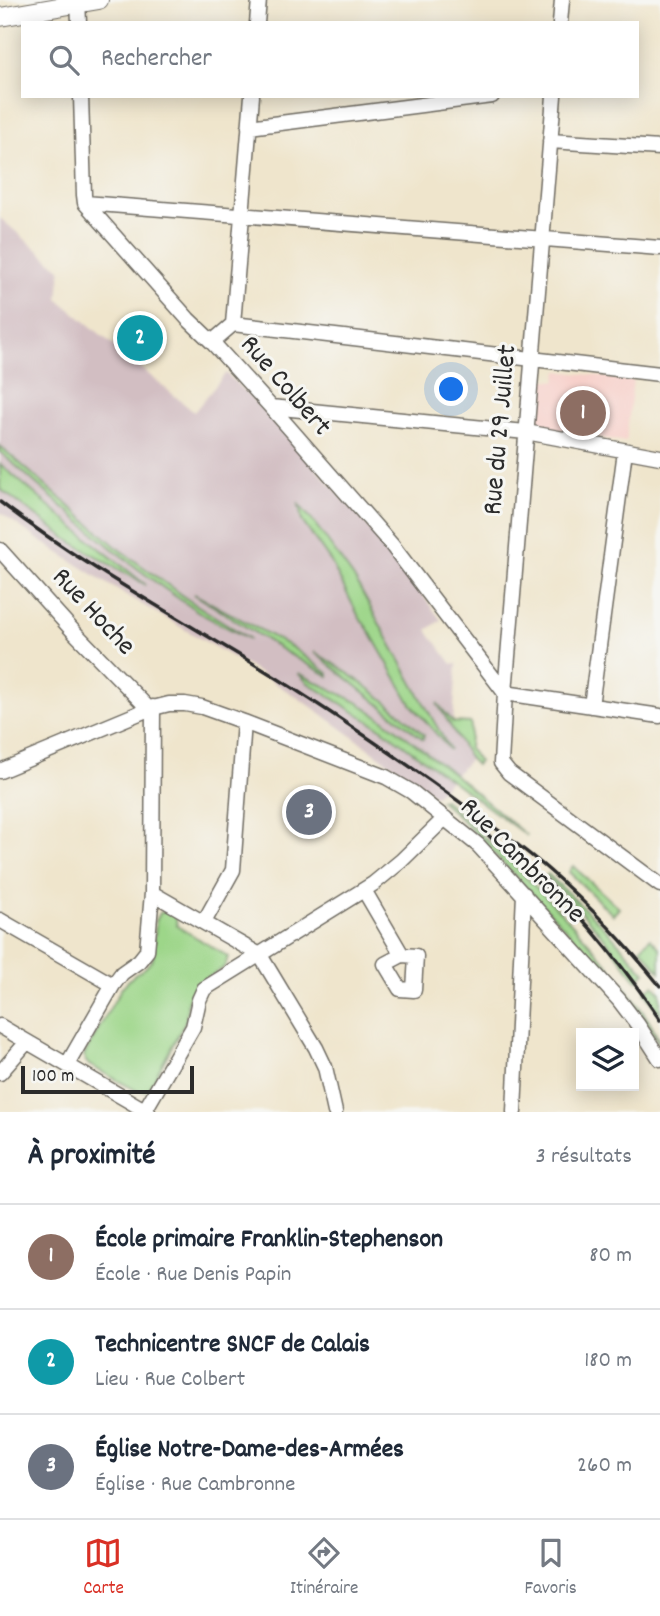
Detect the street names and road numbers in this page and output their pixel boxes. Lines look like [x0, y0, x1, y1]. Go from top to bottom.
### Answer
street label: Rue Colbert [229, 328, 339, 446]
street label: Rue du 29 Juillet [475, 343, 529, 517]
street label: Rue Hoche [41, 560, 143, 666]
street label: Rue Cambronne [449, 790, 593, 934]

